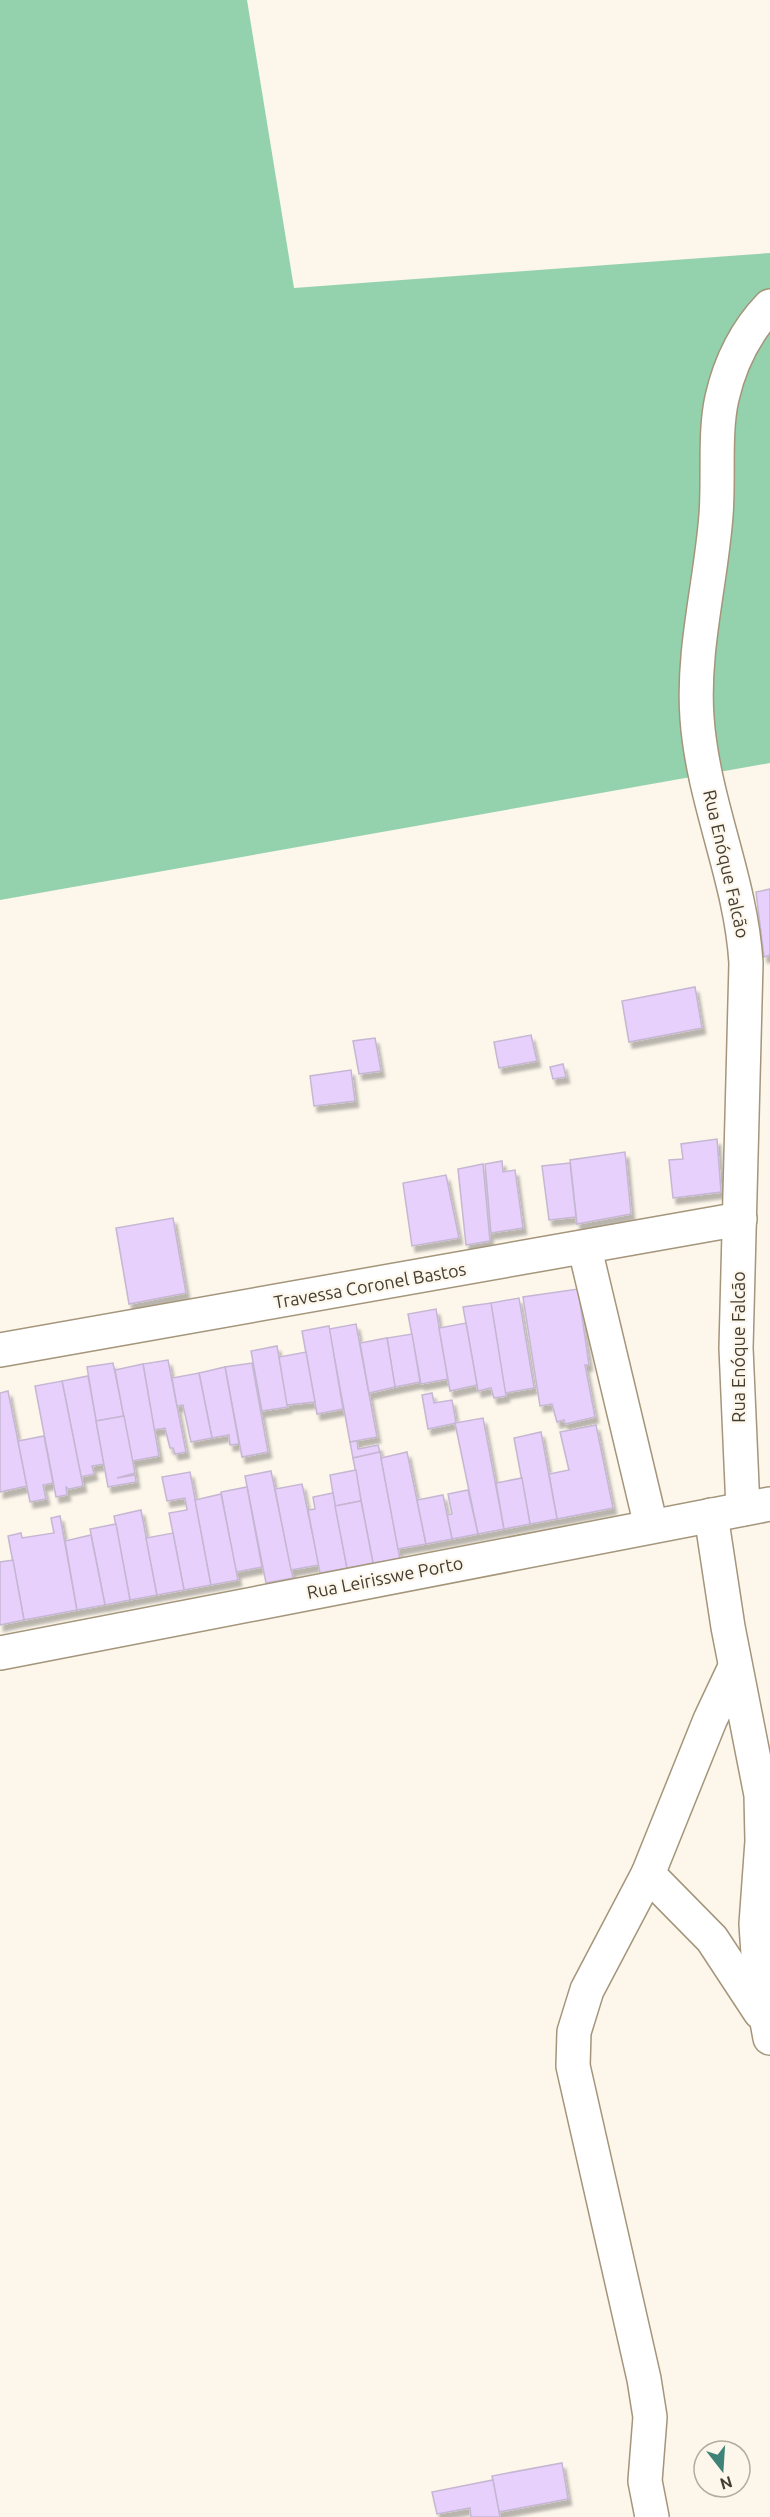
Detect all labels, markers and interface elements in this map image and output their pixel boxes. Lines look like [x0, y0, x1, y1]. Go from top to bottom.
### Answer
street label: Rua Enóque Falcão [700, 788, 754, 940]
street label: Travessa Coronel Bastos [272, 1258, 468, 1312]
street label: Rua Enóque Falcão [728, 1271, 748, 1423]
street label: Rua Leirisswe Porto [305, 1552, 465, 1602]
north arrow [692, 2439, 752, 2499]
text: N [718, 2473, 735, 2494]

